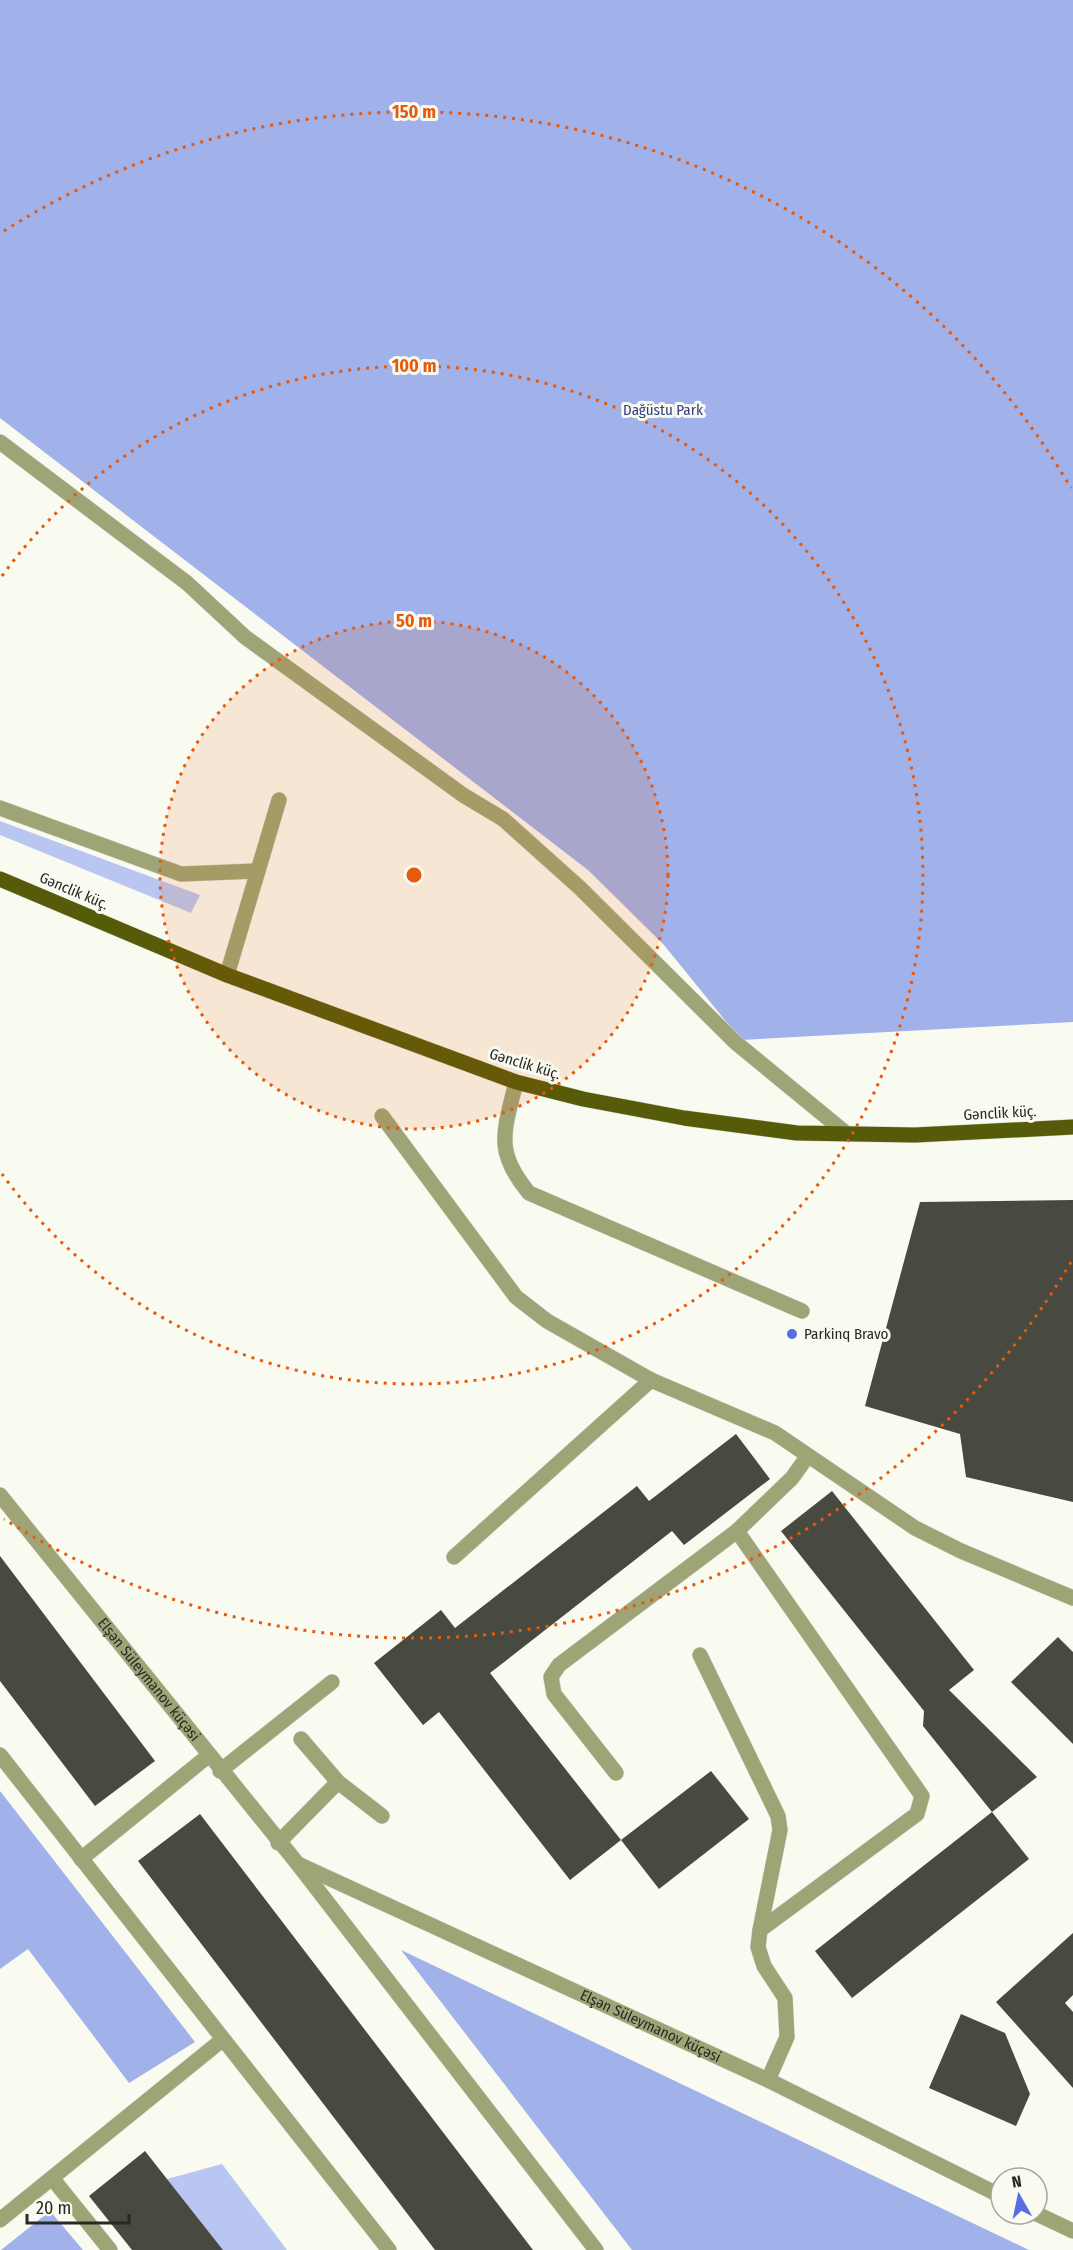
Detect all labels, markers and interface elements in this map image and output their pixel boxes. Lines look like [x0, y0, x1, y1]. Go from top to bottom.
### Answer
text: 150 m [392, 101, 436, 123]
text: 100 m [392, 355, 436, 377]
park label: Dağüstu Park [623, 401, 703, 419]
text: 50 m [396, 610, 432, 632]
centre of rings [404, 865, 424, 885]
street label: Gənclik küç. [37, 868, 111, 914]
street label: Gənclik küç. [487, 1045, 563, 1083]
street label: Gənclik küç. [963, 1102, 1037, 1124]
place label: Parkinq Bravo [804, 1325, 889, 1343]
marker: Parkinq Bravo [785, 1327, 799, 1341]
street label: Elşən Süleymanov küçəsi [94, 1614, 204, 1745]
street label: Elşən Süleymanov küçəsi [577, 1986, 724, 2066]
north arrow [989, 2166, 1049, 2226]
text: N [1011, 2172, 1023, 2192]
scale bar [27, 2187, 129, 2225]
text: 20 m [36, 2197, 71, 2219]

